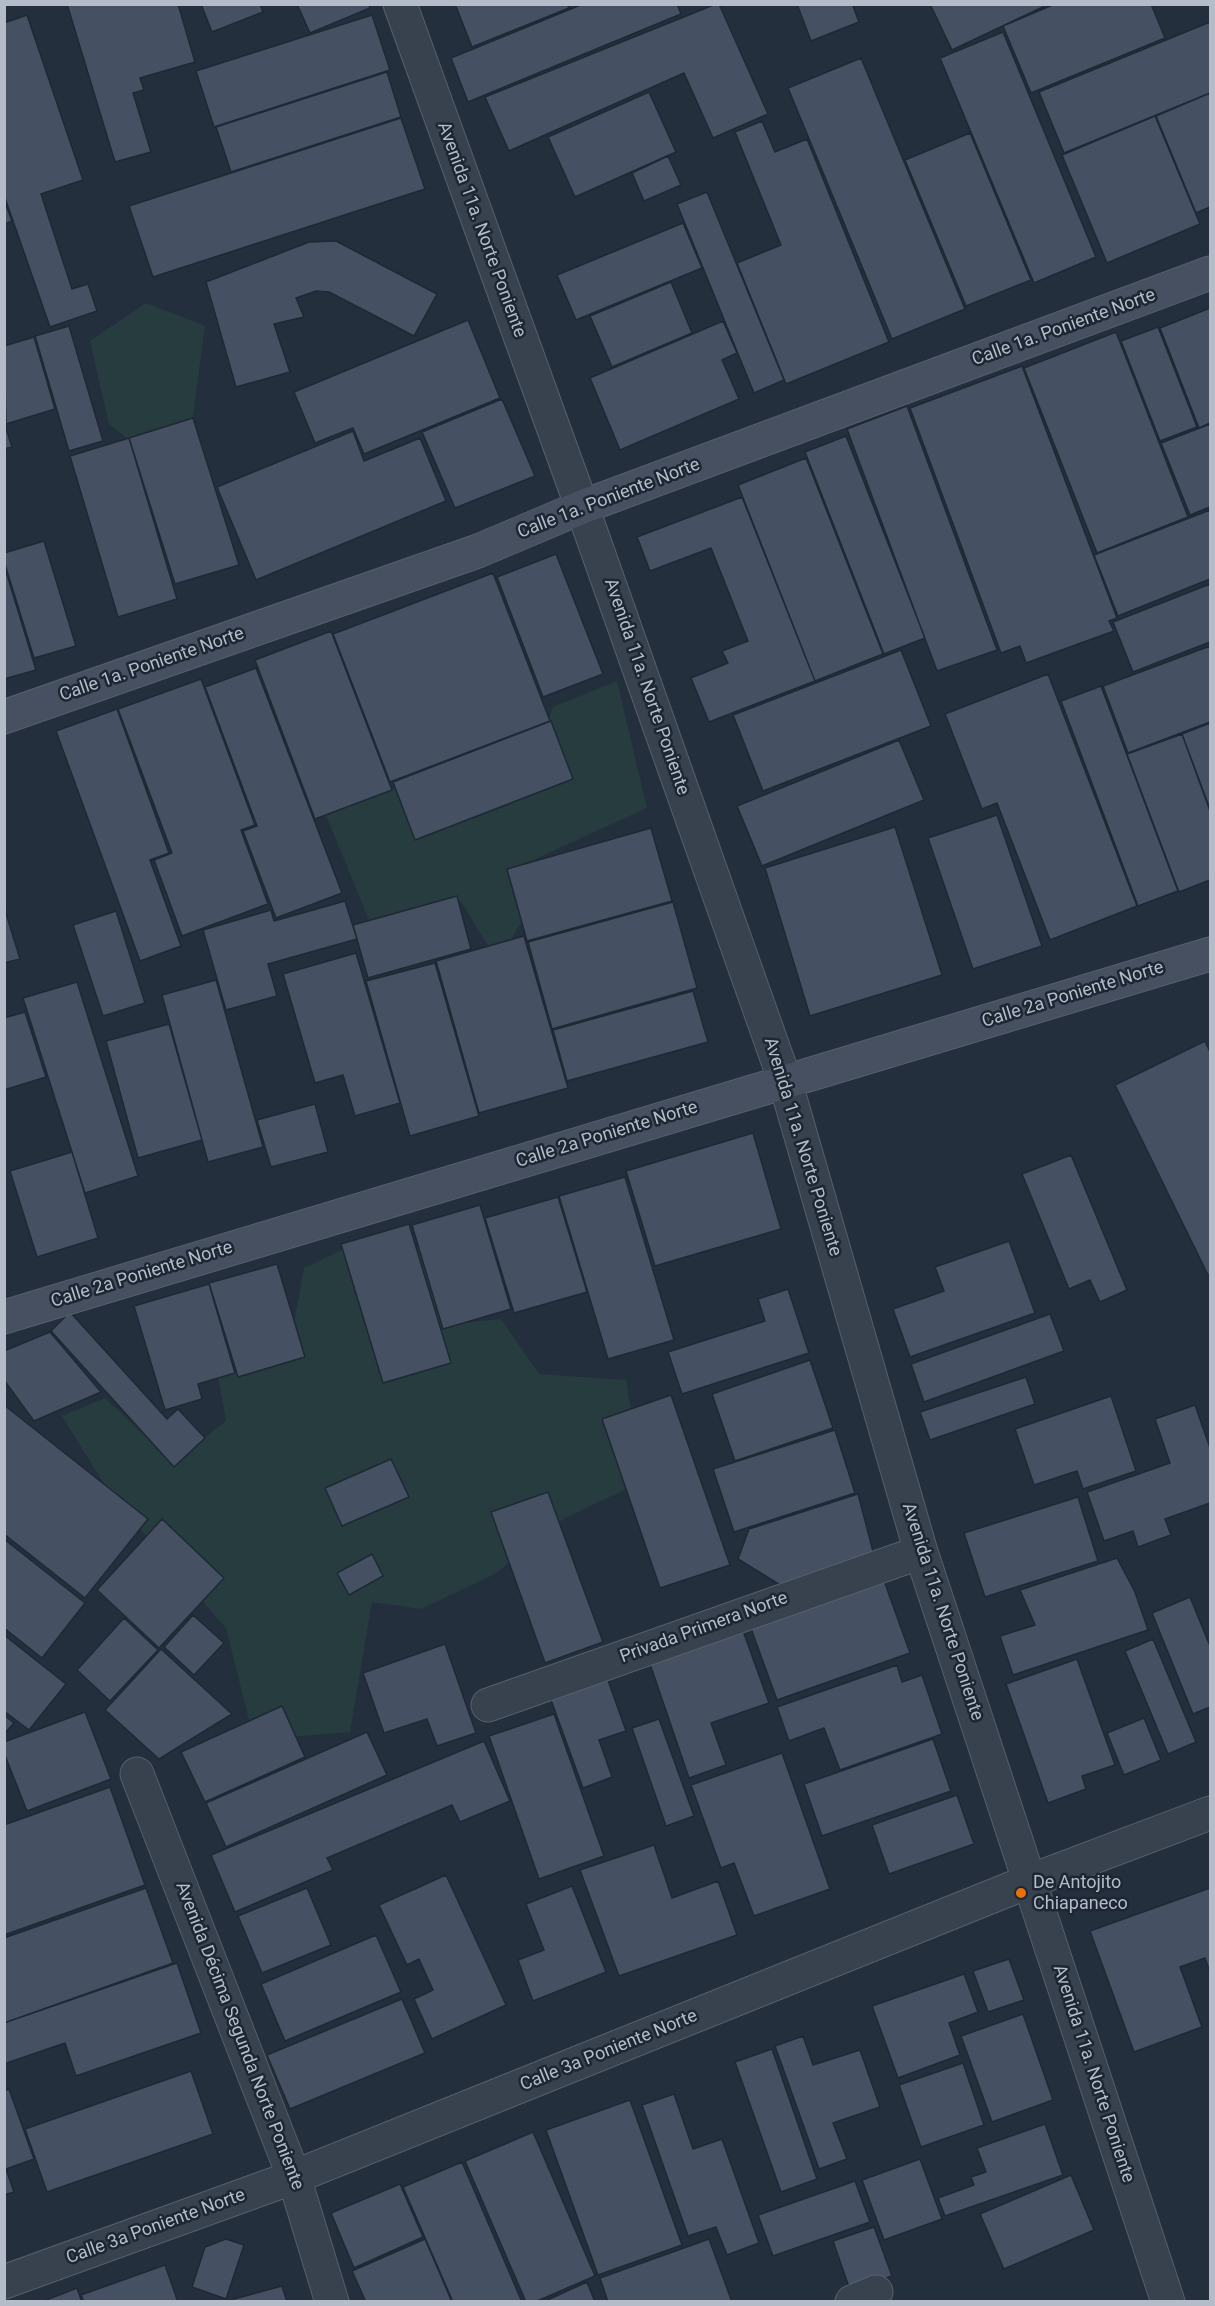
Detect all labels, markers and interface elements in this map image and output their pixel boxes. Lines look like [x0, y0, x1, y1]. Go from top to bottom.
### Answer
street label: Avenida 11a. Norte Poniente [432, 119, 530, 341]
street label: Calle 1a. Poniente Norte [969, 285, 1159, 371]
street label: Calle 1a. Poniente Norte [515, 454, 703, 544]
street label: Avenida 11a. Norte Poniente [599, 576, 693, 798]
street label: Calle 1a. Poniente Norte [57, 623, 247, 707]
street label: Calle 2a Poniente Norte [980, 957, 1166, 1033]
street label: Avenida 11a. Norte Poniente [758, 1035, 846, 1259]
street label: Calle 2a Poniente Norte [514, 1097, 700, 1173]
street label: Calle 2a Poniente Norte [49, 1237, 235, 1313]
street label: Avenida 11a. Norte Poniente [897, 1500, 987, 1724]
street label: Privada Primera Norte [617, 1588, 791, 1668]
place label: De Antojito Chiapaneco [1033, 1872, 1128, 1914]
street label: Avenida Décima Segunda Norte Poniente [170, 1879, 308, 2193]
marker: De Antojito Chiapaneco [1014, 1886, 1028, 1900]
street label: Avenida 11a. Norte Poniente [1048, 1962, 1138, 2186]
street label: Calle 3a Poniente Norte [517, 2006, 701, 2096]
street label: Calle 3a Poniente Norte [64, 2185, 248, 2269]

